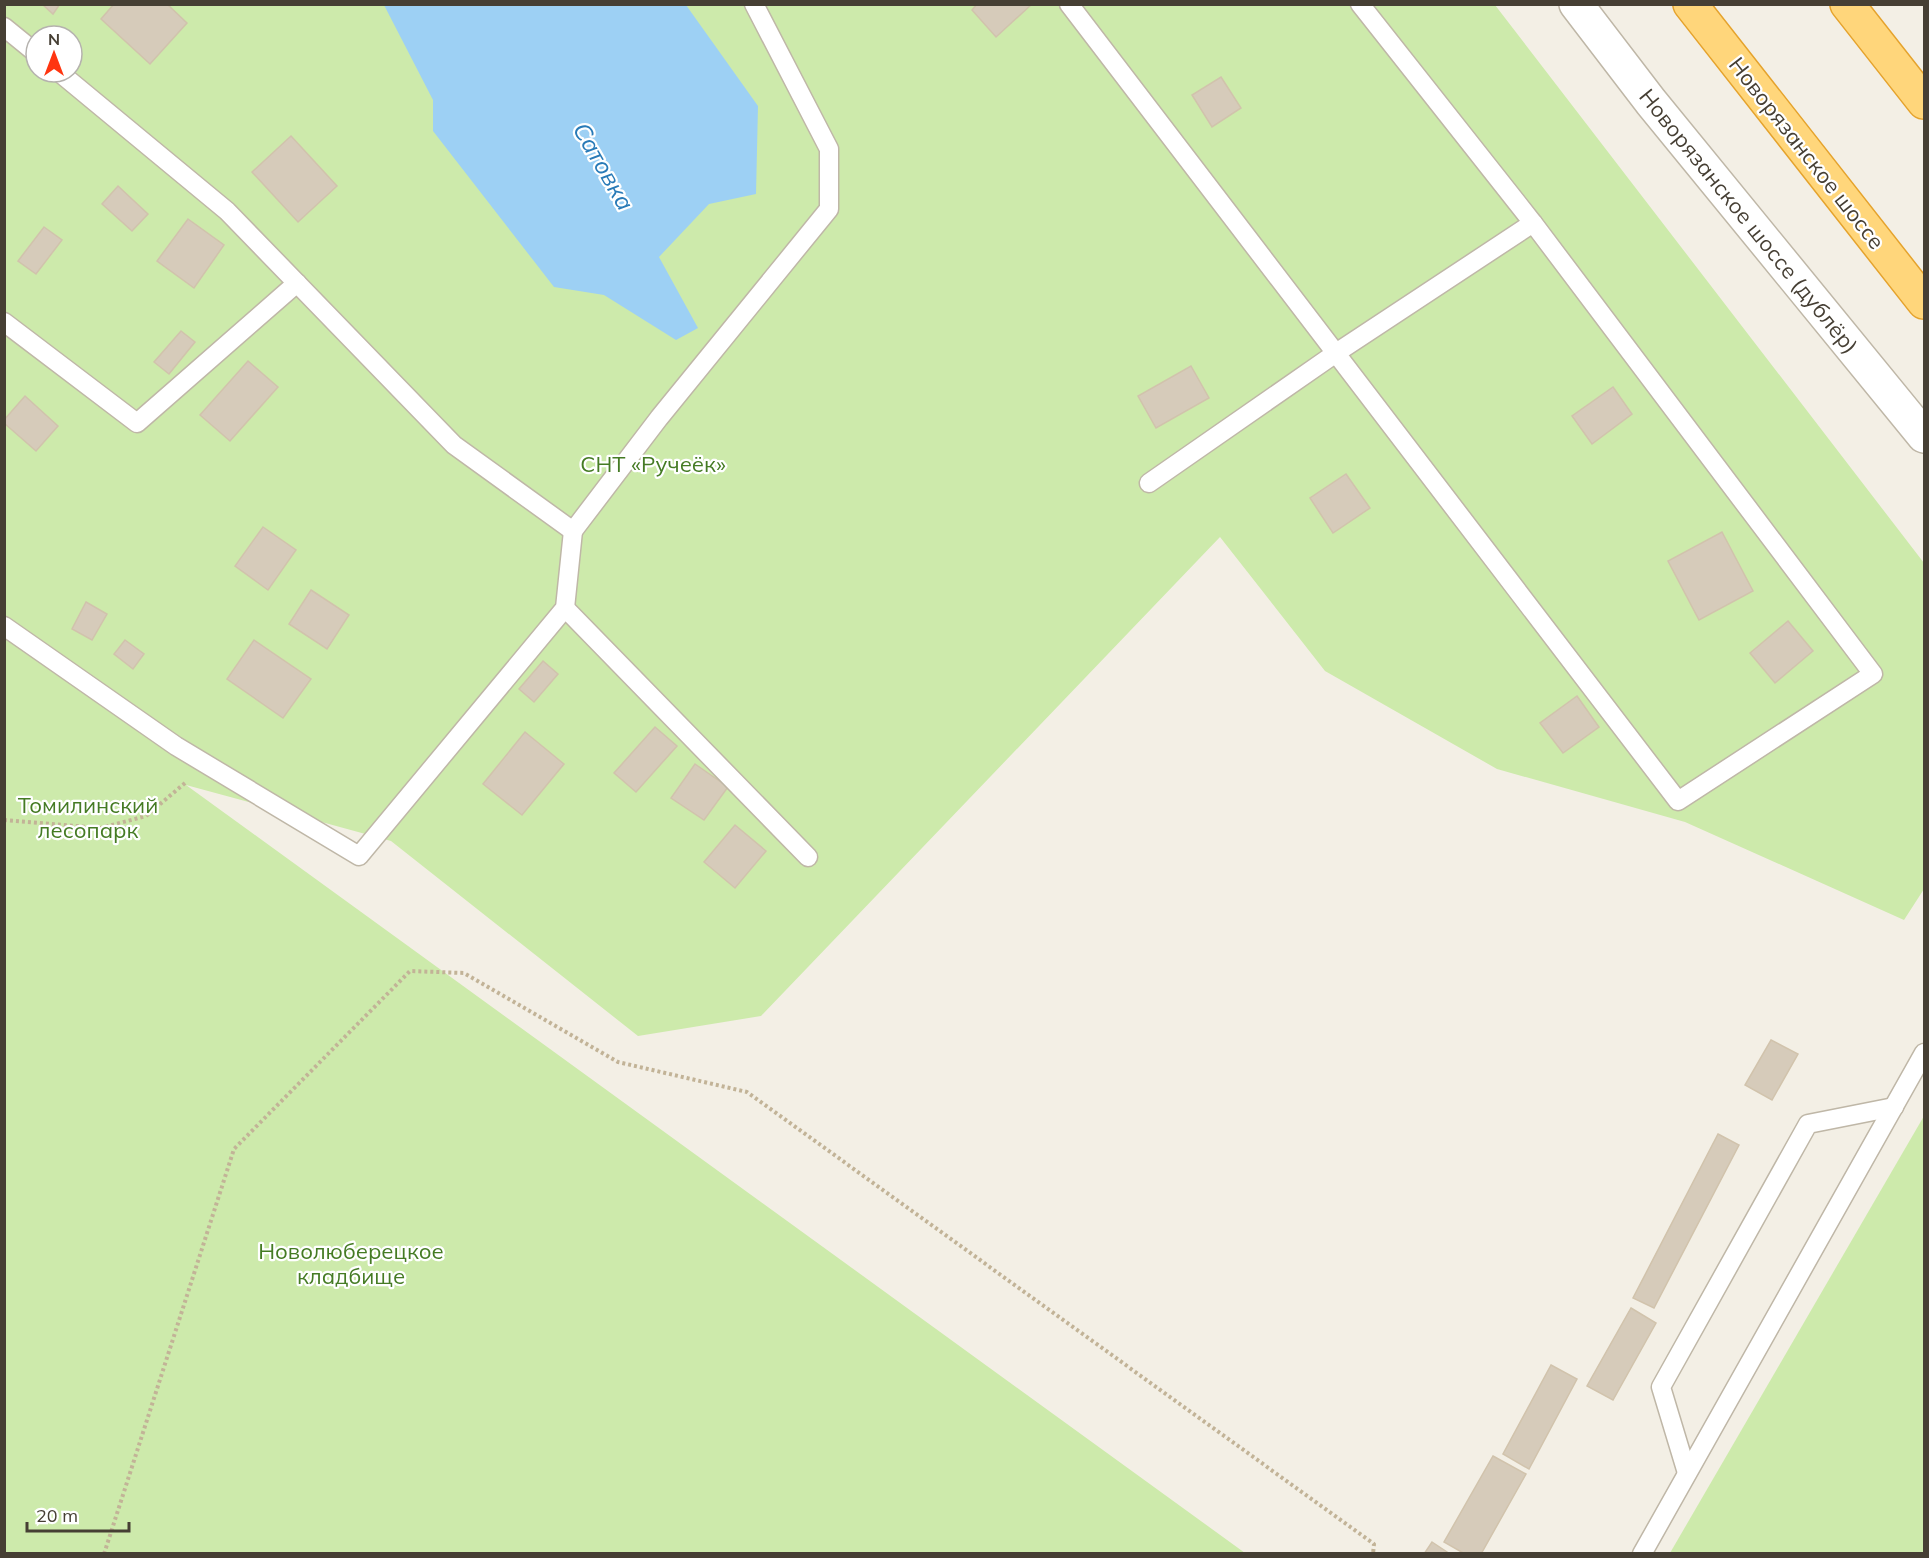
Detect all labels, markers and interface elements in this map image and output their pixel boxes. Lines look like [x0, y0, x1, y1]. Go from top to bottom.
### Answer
north arrow [24, 24, 84, 84]
text: N [48, 29, 60, 49]
street label: Новорязанское шоссе [1723, 51, 1891, 255]
street label: Новорязанское шоссе (дублёр) [1633, 83, 1865, 359]
water label: Сатовка [567, 117, 641, 215]
park label: СНТ «Ручеёк» [580, 450, 726, 478]
park label: Томилинский лесопарк [18, 791, 158, 844]
park label: Новолюберецкое кладбище [258, 1237, 444, 1290]
scale bar [27, 1495, 129, 1533]
text: 20 m [36, 1504, 78, 1527]

